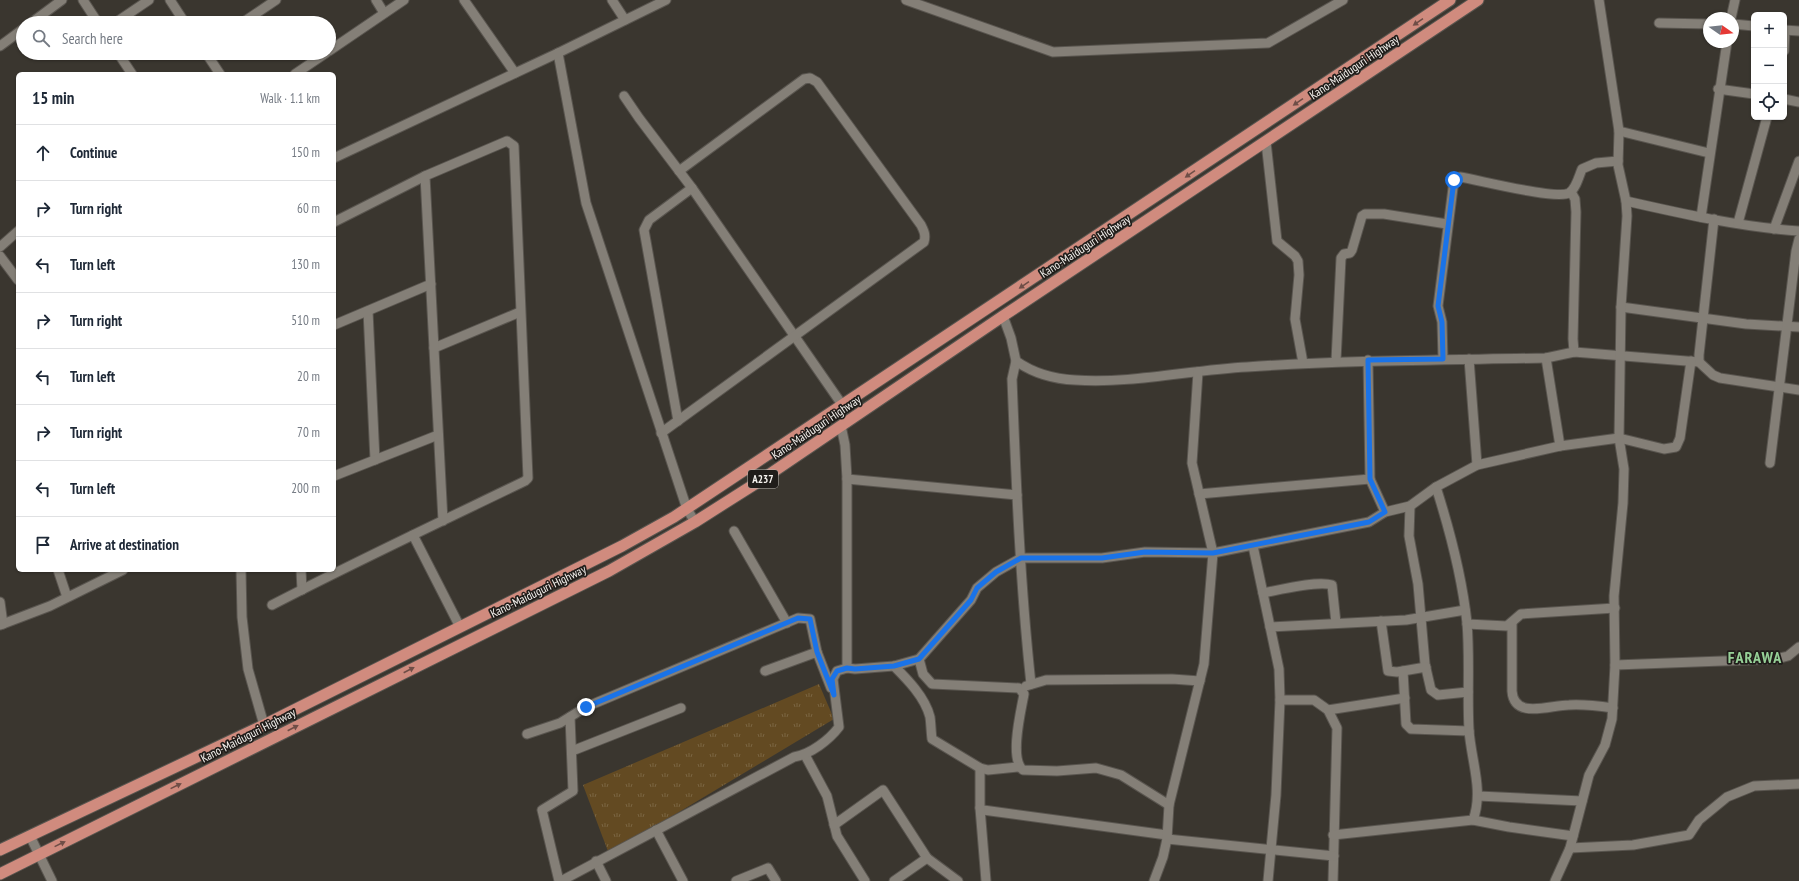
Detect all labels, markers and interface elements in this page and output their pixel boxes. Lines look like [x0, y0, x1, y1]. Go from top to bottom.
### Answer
north arrow [1703, 12, 1739, 48]
map controls [1751, 12, 1787, 120]
button: + [1751, 12, 1787, 48]
search box [16, 16, 336, 60]
one-way arrow [1413, 18, 1423, 26]
icon: search [30, 27, 52, 49]
text: Search here [62, 29, 123, 48]
street label: Kano-Maiduguri Highway [1306, 31, 1402, 102]
button: − [1751, 48, 1787, 84]
button: locate [1751, 84, 1787, 120]
text: 15 min [32, 87, 74, 109]
text: Walk · 1.1 km [260, 90, 320, 107]
one-way arrow [1292, 98, 1304, 105]
icon: ahead [32, 142, 54, 164]
text: Continue [70, 143, 117, 162]
text: 150 m [291, 144, 320, 161]
one-way arrow [1185, 170, 1195, 178]
route start [1445, 171, 1463, 189]
icon: right [32, 198, 54, 220]
text: Turn right [70, 199, 122, 218]
text: 60 m [297, 200, 320, 217]
street label: Kano-Maiduguri Highway [1037, 211, 1133, 281]
icon: left [32, 254, 54, 276]
text: Turn left [70, 255, 115, 274]
text: 130 m [291, 256, 320, 273]
one-way arrow [1018, 281, 1029, 289]
icon: right [32, 310, 54, 332]
text: Turn right [70, 311, 122, 330]
text: 510 m [291, 312, 320, 329]
icon: left [32, 366, 54, 388]
text: Turn left [70, 367, 115, 386]
text: 20 m [297, 368, 320, 385]
street label: Kano-Maiduguri Highway [768, 391, 864, 462]
icon: right [32, 422, 54, 444]
text: Turn right [70, 423, 122, 442]
text: 70 m [297, 424, 320, 441]
road number: A237 [748, 470, 778, 488]
icon: left [32, 478, 54, 500]
text: Turn left [70, 479, 115, 498]
text: 200 m [291, 480, 320, 497]
icon: arrive [32, 534, 54, 556]
text: Arrive at destination [70, 535, 179, 554]
street label: Kano-Maiduguri Highway [488, 561, 589, 621]
district label: FARAWA [1728, 647, 1782, 667]
one-way arrow [403, 666, 415, 673]
route end [577, 698, 595, 716]
street label: Kano-Maiduguri Highway [198, 704, 298, 765]
one-way arrow [287, 725, 298, 731]
one-way arrow [171, 783, 182, 789]
one-way arrow [54, 840, 66, 847]

